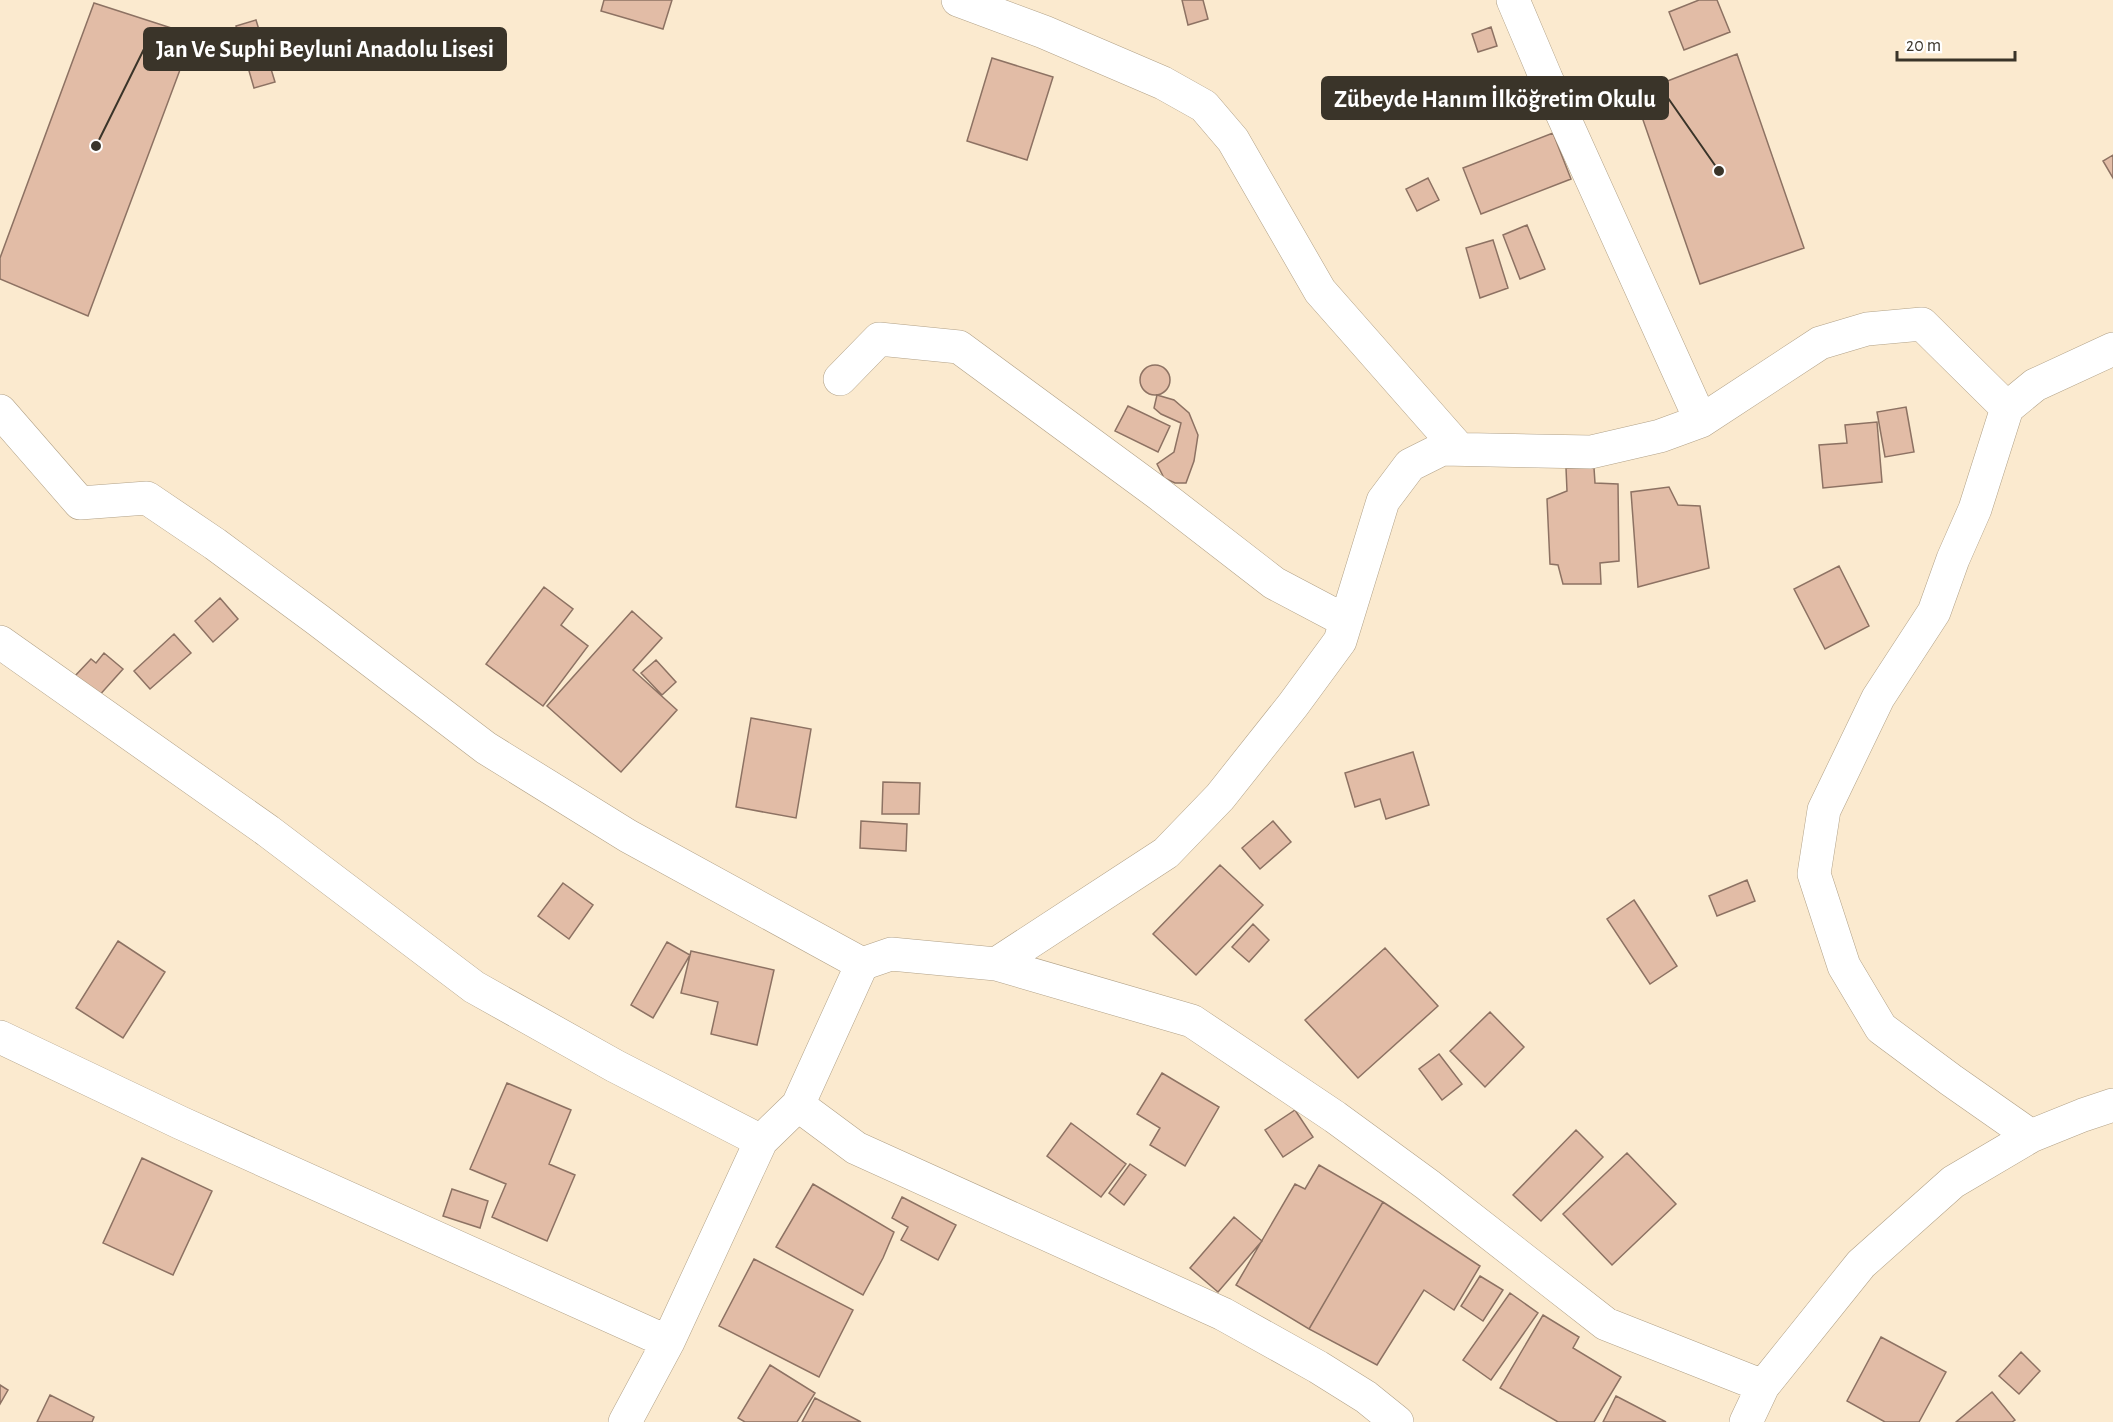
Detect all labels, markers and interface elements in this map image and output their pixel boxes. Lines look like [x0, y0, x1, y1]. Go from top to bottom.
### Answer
scale bar [1897, 24, 2016, 62]
callout: Jan Ve Suphi Beyluni Anadolu Lisesi [144, 28, 506, 70]
text: 20 m [1906, 37, 1941, 55]
text: Jan Ve Suphi Beyluni Anadolu Lisesi [156, 38, 494, 62]
callout: Zübeyde Hanım İlköğretim Okulu [1322, 77, 1668, 119]
text: Zübeyde Hanım İlköğretim Okulu [1334, 85, 1656, 112]

